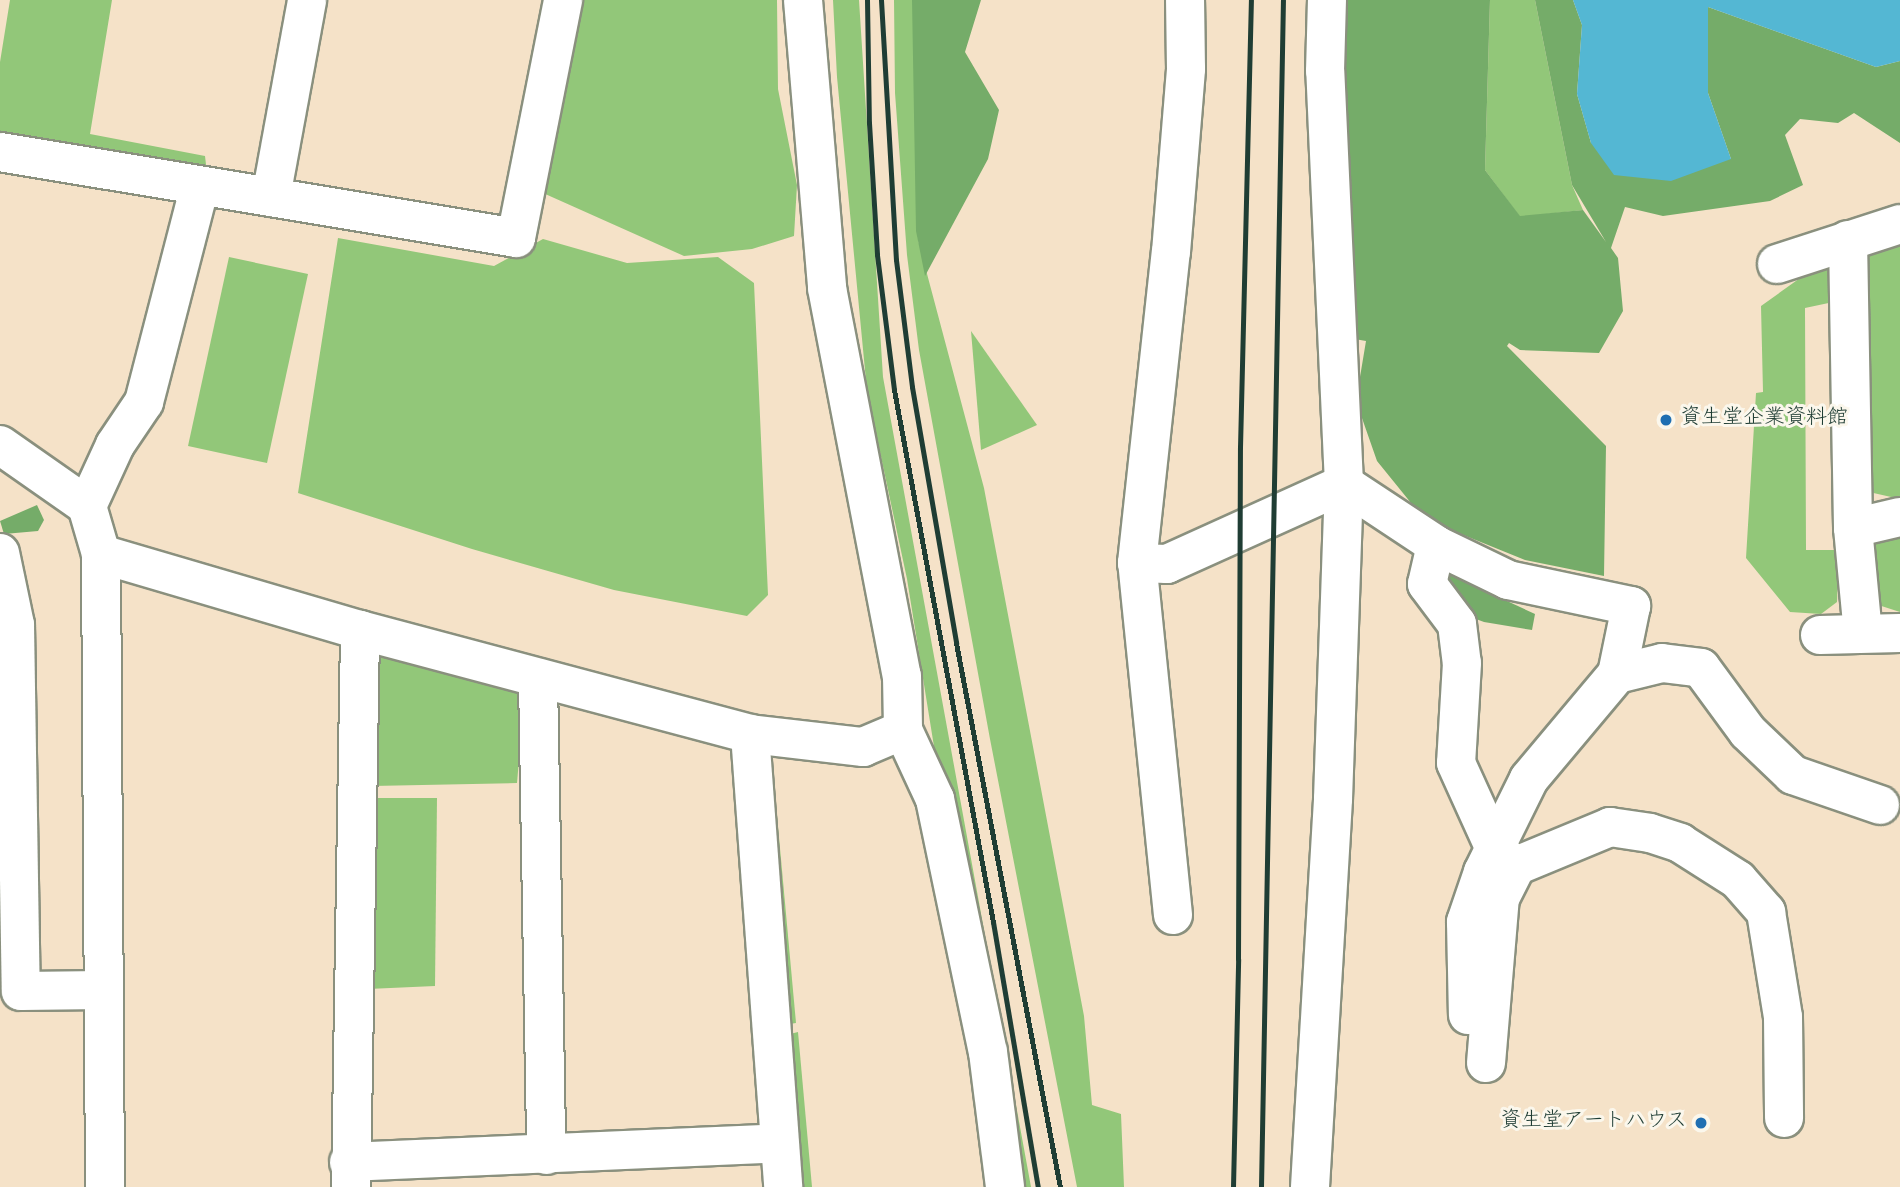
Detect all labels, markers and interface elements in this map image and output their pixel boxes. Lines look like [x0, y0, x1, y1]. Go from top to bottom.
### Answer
place label: 資生堂企業資料館 [1680, 407, 1848, 433]
marker: 資生堂企業資料館 [1658, 412, 1674, 428]
place label: 資生堂アートハウス [1499, 1110, 1687, 1136]
marker: 資生堂アートハウス [1693, 1115, 1709, 1131]

